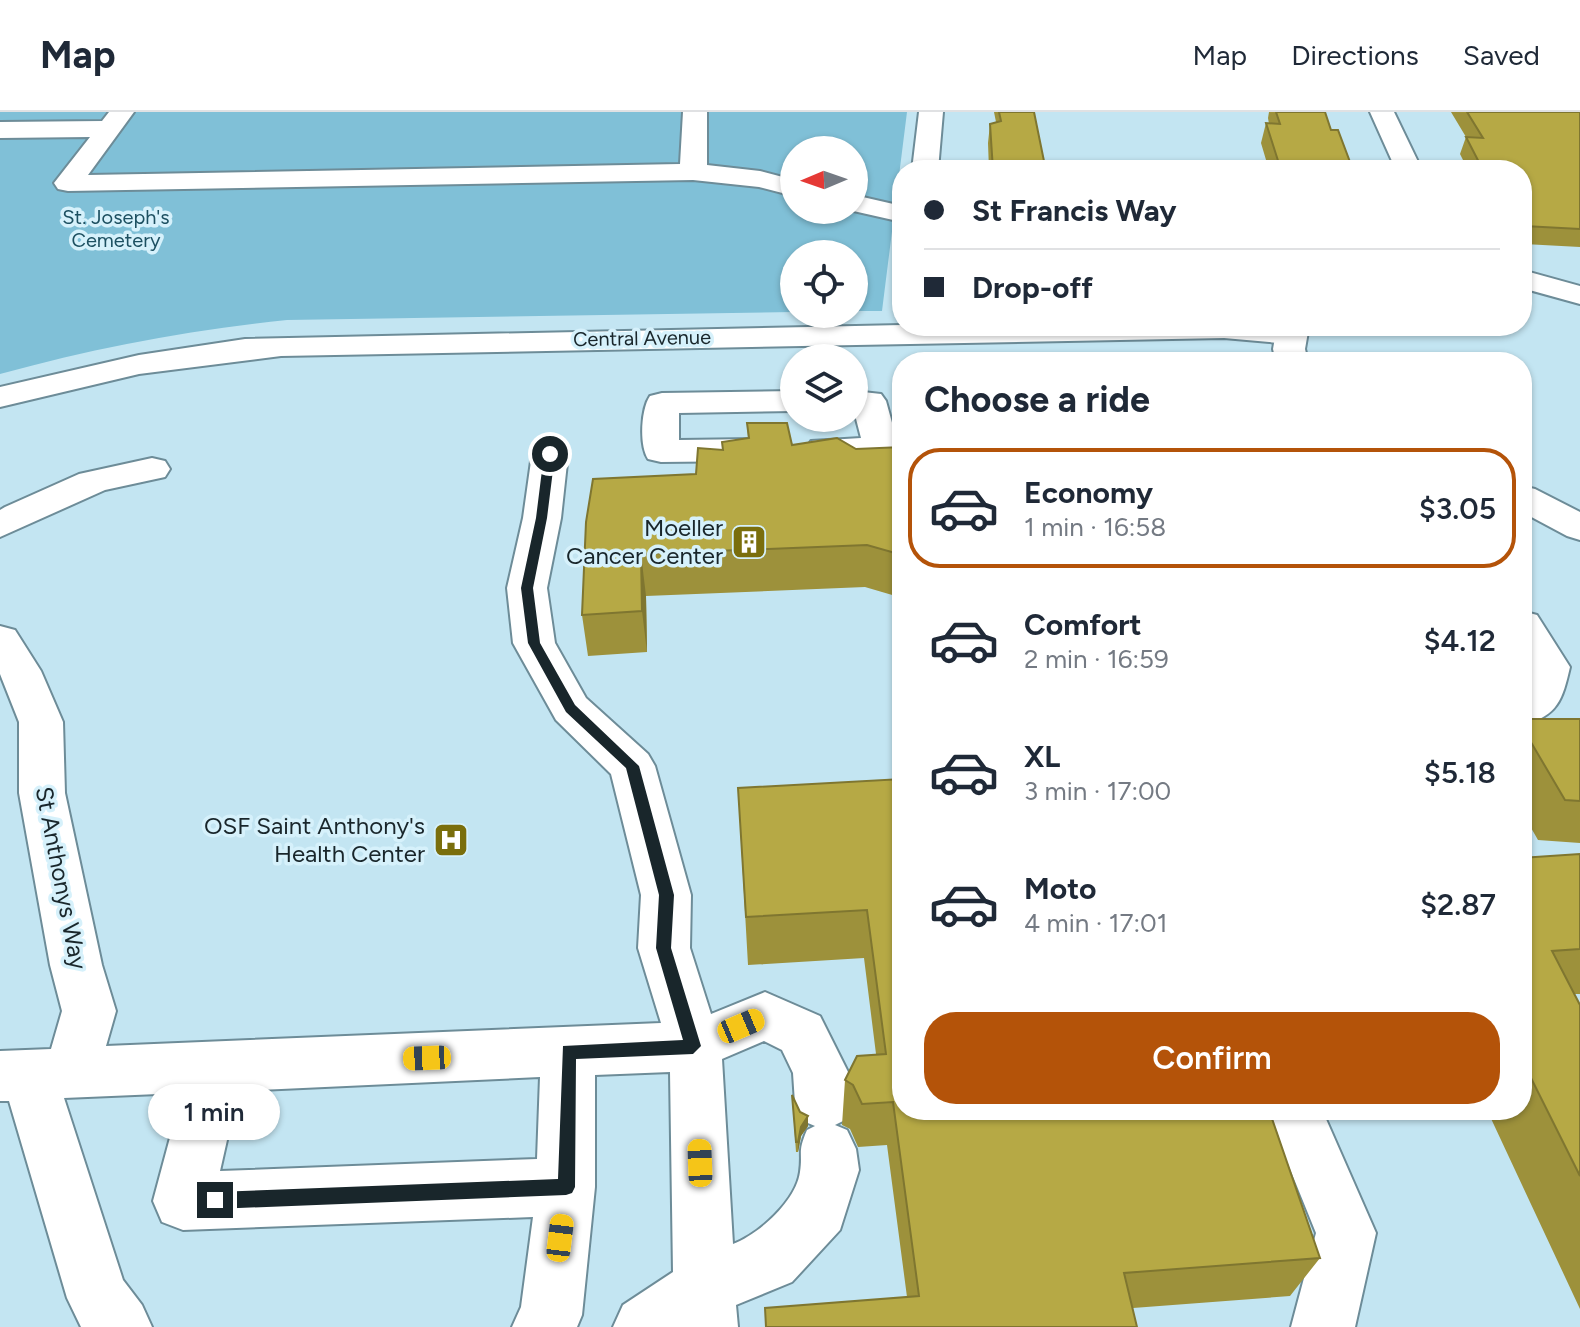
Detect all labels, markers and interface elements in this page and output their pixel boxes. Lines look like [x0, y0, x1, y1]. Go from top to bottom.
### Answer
text: Map [40, 32, 116, 78]
text: Map [1193, 38, 1247, 72]
text: Directions [1291, 38, 1419, 72]
text: Saved [1463, 38, 1540, 72]
north arrow [780, 136, 868, 224]
map controls [780, 136, 868, 432]
text: St Francis Way [972, 192, 1177, 229]
park label: St. Joseph's Cemetery [62, 205, 170, 252]
button: locate [780, 240, 868, 328]
text: Drop-off [972, 269, 1093, 306]
street label: Central Avenue [573, 325, 711, 351]
button: layers [780, 344, 868, 432]
text: Choose a ride [924, 378, 1150, 421]
route start [532, 436, 568, 472]
icon: car [928, 472, 1000, 544]
text: Economy [1024, 474, 1153, 511]
text: $3.05 [1419, 490, 1496, 527]
text: 1 min · 16:58 [1024, 511, 1166, 543]
place label: Moeller Cancer Center [566, 513, 723, 570]
building icon: Moeller Cancer Center [730, 523, 768, 561]
icon: car [928, 604, 1000, 676]
text: Comfort [1024, 606, 1142, 643]
text: $4.12 [1424, 622, 1496, 659]
text: 2 min · 16:59 [1024, 643, 1169, 675]
icon: car [928, 736, 1000, 808]
text: XL [1024, 738, 1060, 775]
text: $5.18 [1424, 754, 1496, 791]
text: 3 min · 17:00 [1024, 775, 1171, 807]
street label: St Anthonys Way [30, 784, 93, 972]
place label: OSF Saint Anthony's Health Center [204, 811, 425, 868]
hospital icon: OSF Saint Anthony's Health Center [432, 821, 470, 859]
icon: car [928, 868, 1000, 940]
text: Moto [1024, 870, 1096, 907]
text: $2.87 [1420, 886, 1496, 923]
text: 4 min · 17:01 [1024, 907, 1167, 939]
car [714, 1006, 768, 1046]
button: Confirm [924, 1012, 1500, 1104]
car [403, 1045, 451, 1071]
callout: 1 min [149, 1084, 281, 1140]
text: 1 min [184, 1096, 244, 1128]
car [687, 1139, 713, 1187]
route end [197, 1182, 233, 1218]
car [545, 1213, 575, 1263]

